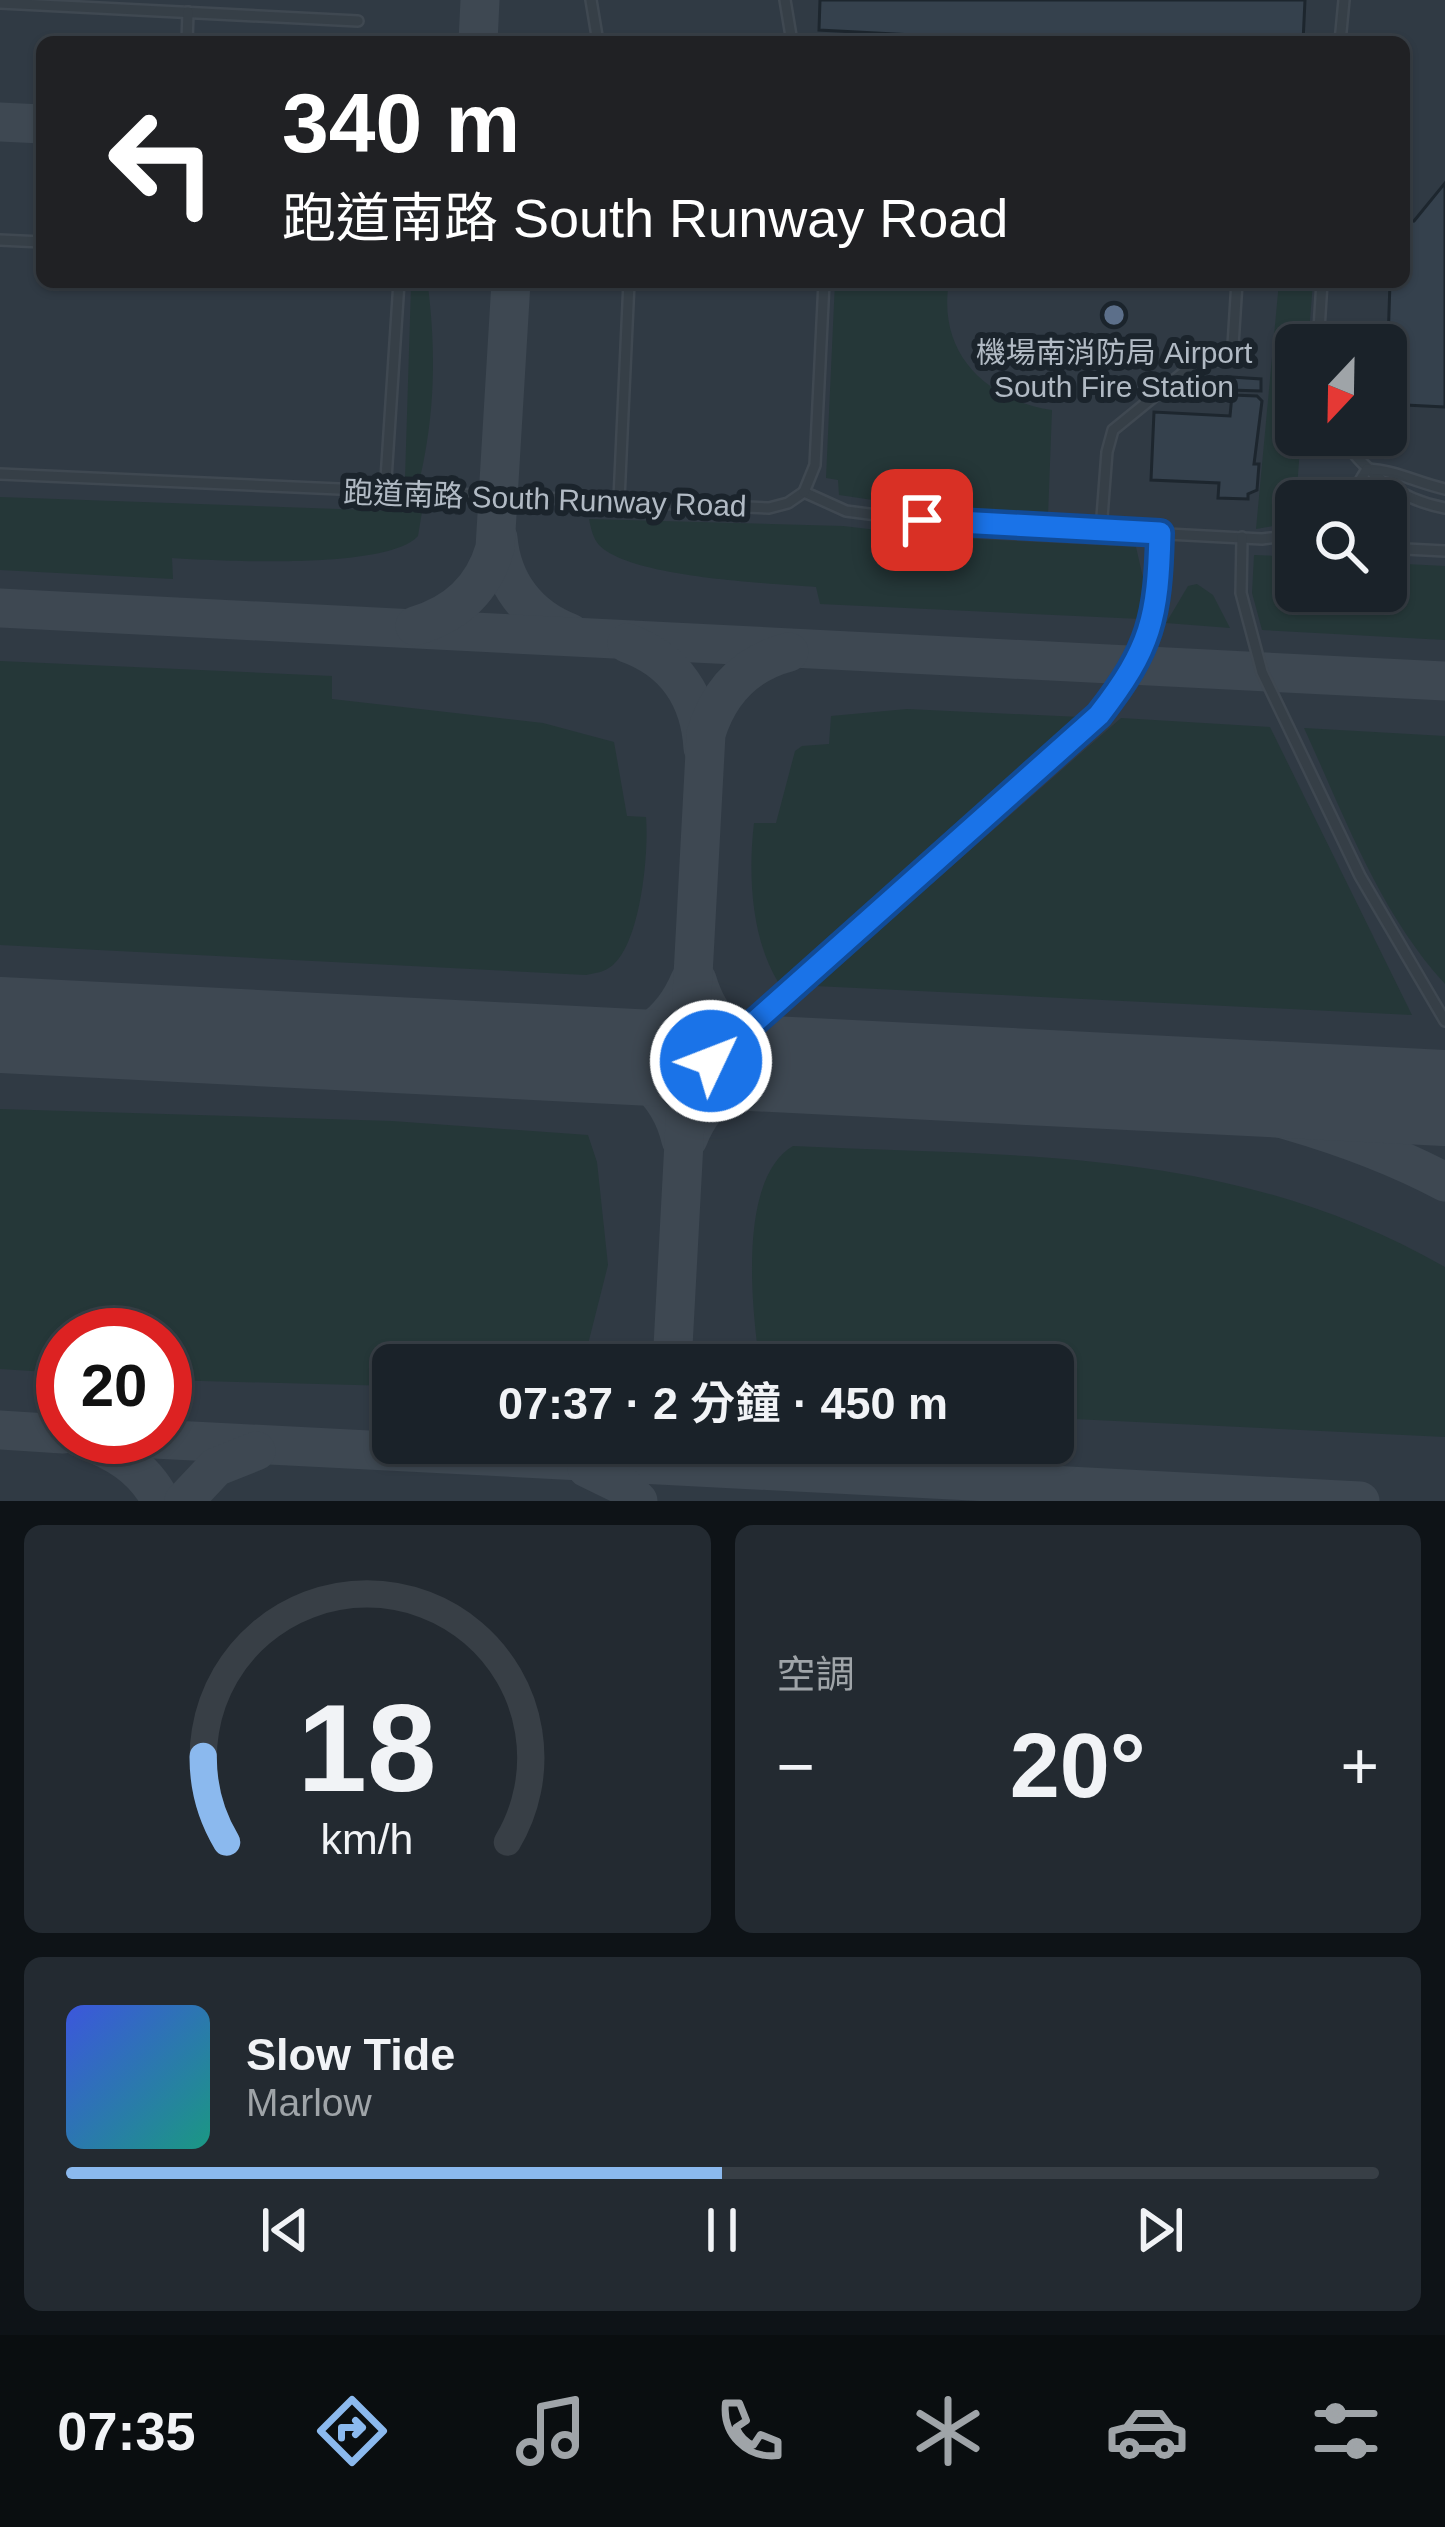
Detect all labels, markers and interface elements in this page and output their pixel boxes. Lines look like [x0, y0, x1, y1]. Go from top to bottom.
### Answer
text: 340 m [282, 76, 520, 170]
icon: left [84, 84, 240, 240]
text: 跑道南路 South Runway Road [282, 188, 1008, 248]
marker: 機場南消防局 Airport South Fire Station [1101, 302, 1127, 328]
north arrow [1275, 324, 1407, 456]
map controls [1275, 324, 1407, 612]
place label: 機場南消防局 Airport South Fire Station [976, 336, 1253, 403]
pin [871, 469, 973, 571]
street label: 跑道南路 South Runway Road [343, 475, 747, 523]
button: search [1275, 480, 1407, 612]
icon: arrive [889, 487, 955, 553]
position arrow [648, 998, 774, 1124]
speed limit sign: 20 [36, 1308, 192, 1464]
text: 07:37 · 2 分鐘 · 450 m [498, 1378, 948, 1429]
text: 空調 [777, 1653, 855, 1696]
text: 18 [298, 1678, 437, 1817]
text: 20° [1010, 1716, 1146, 1816]
text: − [777, 1729, 815, 1803]
text: + [1340, 1729, 1379, 1803]
text: km/h [321, 1815, 414, 1863]
text: Slow Tide [246, 2029, 455, 2080]
text: Marlow [246, 2081, 372, 2124]
icon: previous [252, 2197, 318, 2263]
icon: pause [689, 2197, 755, 2263]
icon: next [1127, 2197, 1193, 2263]
icon: directions [310, 2389, 394, 2473]
icon: music [509, 2389, 593, 2473]
icon: phone [708, 2389, 792, 2473]
icon: climate [906, 2389, 990, 2473]
icon: car [1105, 2389, 1189, 2473]
icon: filters [1304, 2389, 1388, 2473]
text: 07:35 [57, 2401, 195, 2461]

